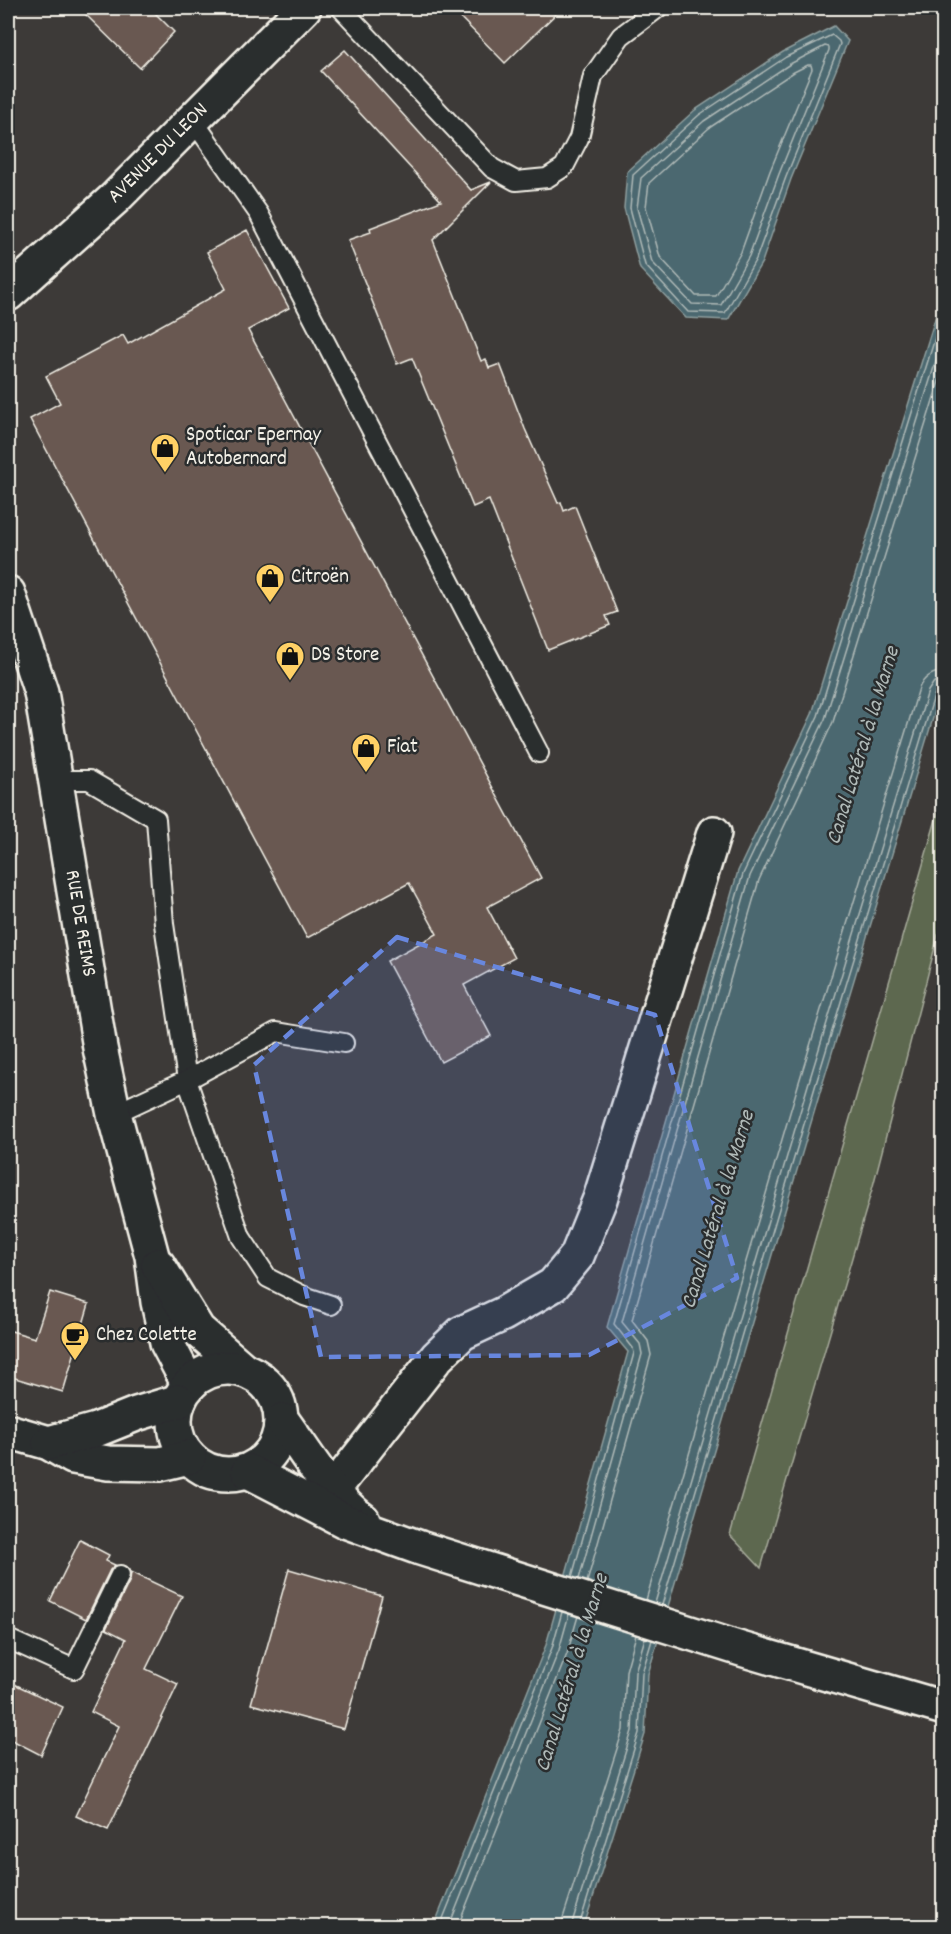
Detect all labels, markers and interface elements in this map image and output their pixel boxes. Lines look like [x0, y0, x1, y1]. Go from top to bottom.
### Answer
street label: AVENUE DU LEON [102, 96, 216, 211]
place label: Spoticar Epernay Autobernard [186, 421, 322, 475]
shop icon: Spoticar Epernay Autobernard [149, 432, 181, 474]
shop icon: Citroën [254, 562, 286, 604]
place label: Citroën [291, 563, 349, 593]
shop icon: DS Store [274, 640, 306, 682]
place label: DS Store [311, 641, 379, 671]
water label: Canal Latéral à la Marne [819, 642, 909, 849]
shop icon: Fiat [350, 732, 382, 774]
place label: Fiat [387, 733, 418, 763]
street label: RUE DE REIMS [56, 868, 103, 979]
water label: Canal Latéral à la Marne [674, 1106, 764, 1313]
cafe icon: Chez Colette [59, 1320, 91, 1362]
place label: Chez Colette [96, 1321, 197, 1351]
water label: Canal Latéral à la Marne [528, 1569, 618, 1776]

